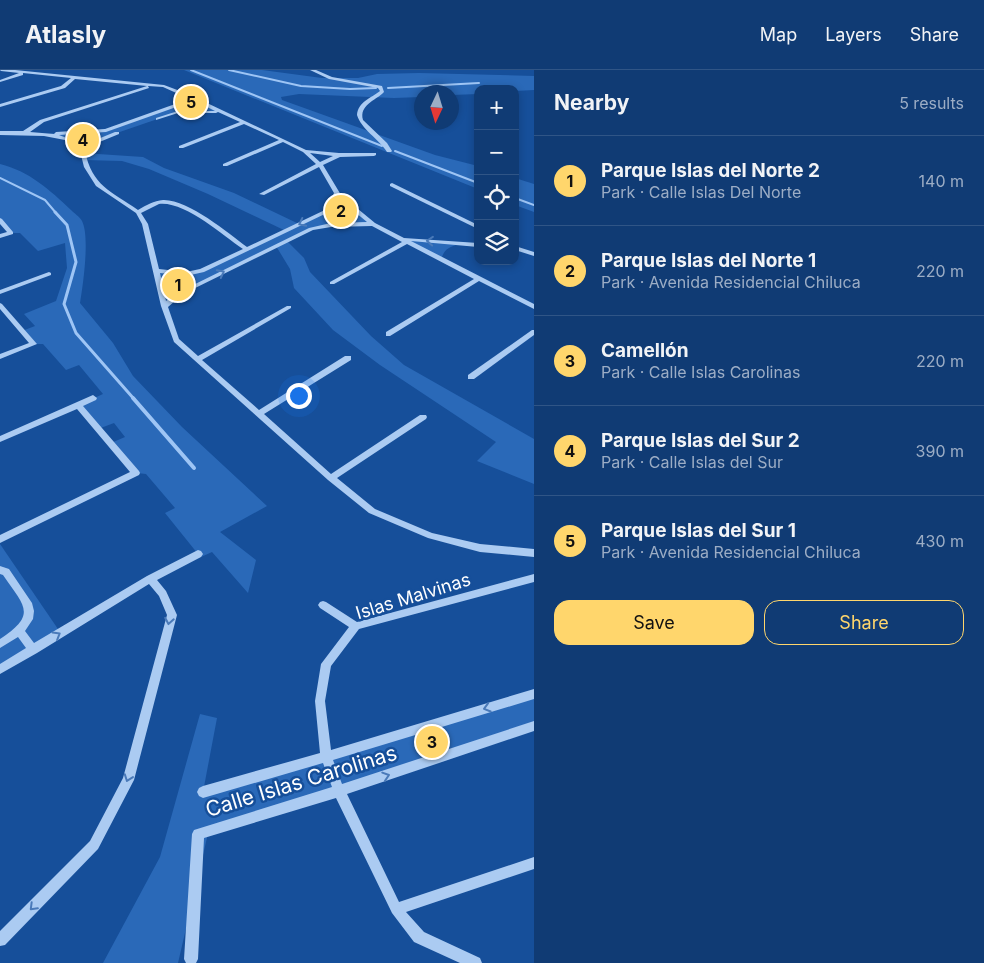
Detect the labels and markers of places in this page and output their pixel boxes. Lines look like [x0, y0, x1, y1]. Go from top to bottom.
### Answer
pin: 5 [175, 83, 207, 121]
pin: 4 [67, 121, 99, 159]
pin: 2 [325, 192, 357, 230]
pin: 1 [162, 266, 194, 304]
pin: 3 [416, 723, 448, 761]

